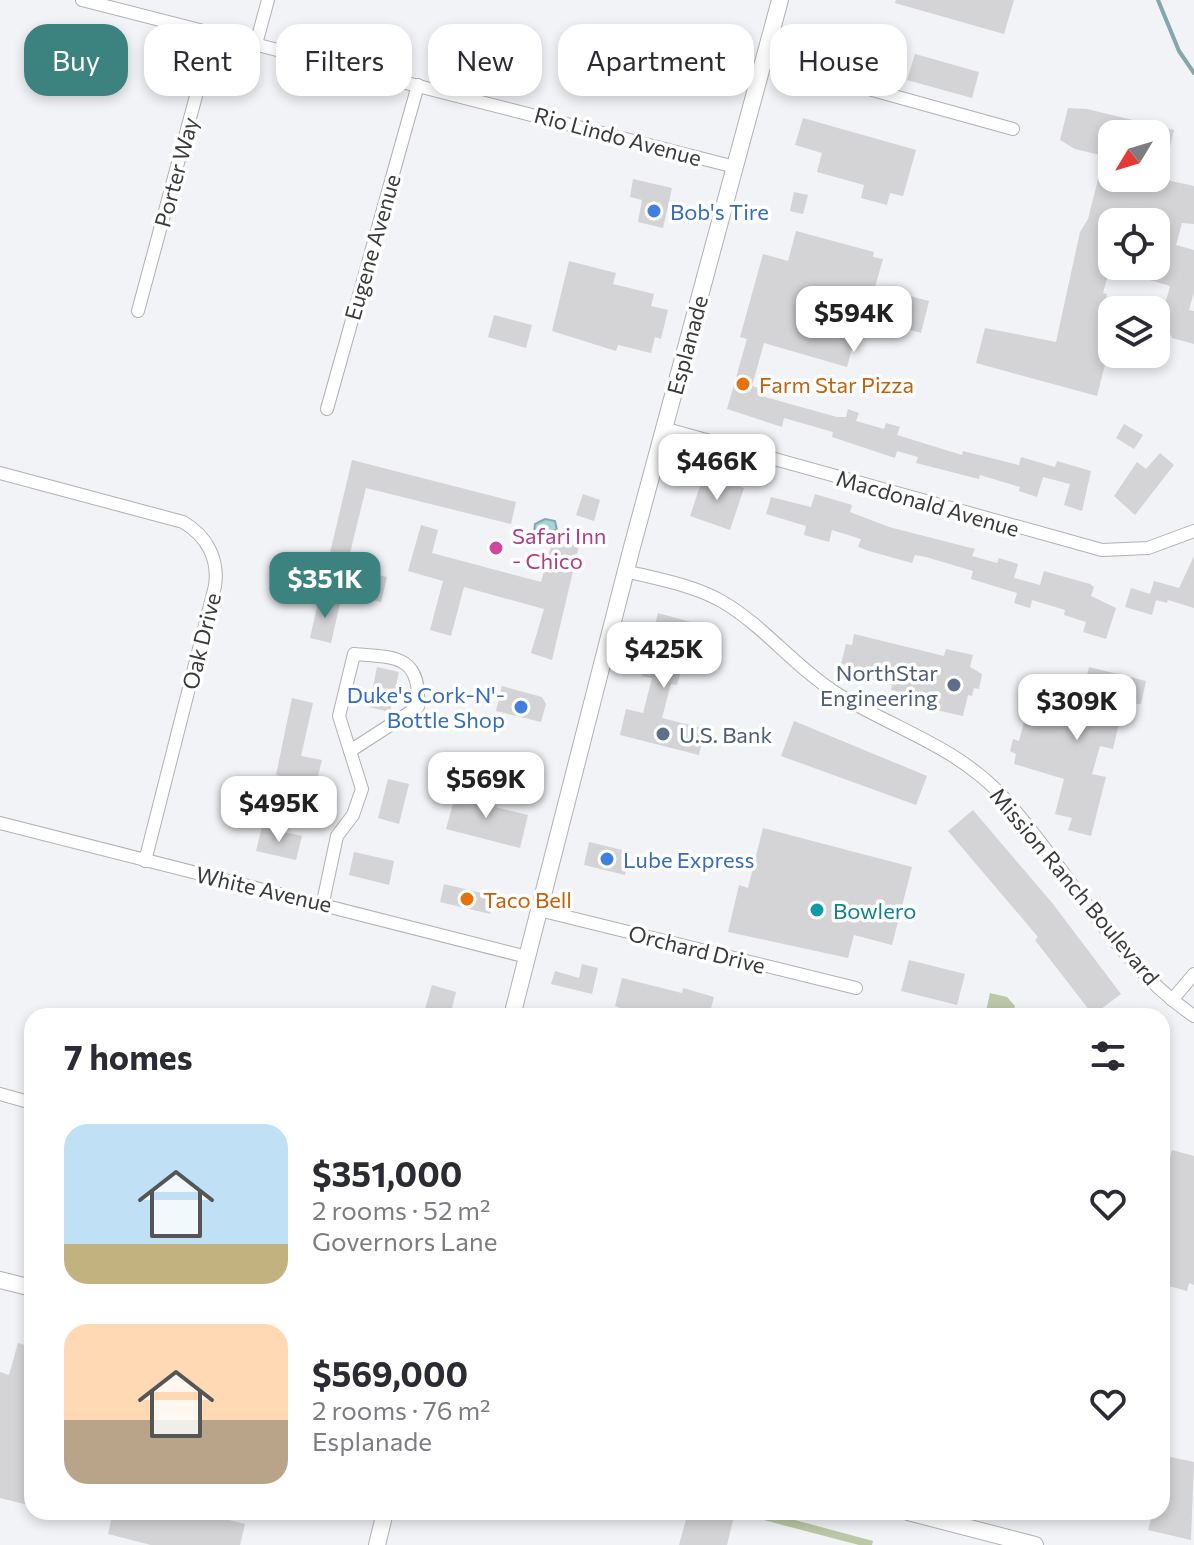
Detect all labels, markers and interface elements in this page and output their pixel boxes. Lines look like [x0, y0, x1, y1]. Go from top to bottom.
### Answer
chip: Buy [24, 24, 128, 96]
chip: Rent [144, 24, 260, 96]
chip: Filters [276, 24, 412, 96]
chip: New [428, 24, 542, 96]
chip: Apartment [558, 24, 754, 96]
chip: House [770, 24, 907, 96]
street label: Rio Lindo Avenue [531, 101, 705, 171]
street label: Porter Way [148, 114, 204, 230]
north arrow [1098, 120, 1170, 192]
map controls [1098, 120, 1170, 368]
street label: Eugene Avenue [338, 171, 406, 323]
place label: Bob's Tire [670, 198, 769, 225]
marker: Bob's Tire [645, 202, 663, 220]
button: locate [1098, 208, 1170, 280]
pin: $594K [798, 286, 910, 354]
street label: Esplanade [661, 292, 713, 398]
text: $594K [814, 296, 894, 327]
button: layers [1098, 296, 1170, 368]
place label: Farm Star Pizza [759, 371, 914, 398]
marker: Farm Star Pizza [734, 375, 752, 393]
pin: $466K [661, 434, 773, 502]
text: $466K [676, 444, 758, 475]
street label: Macdonald Avenue [833, 464, 1023, 542]
place label: Safari Inn - Chico [512, 522, 606, 574]
marker: Safari Inn - Chico [487, 539, 505, 557]
pin: $351K [269, 552, 381, 620]
text: $351K [287, 562, 363, 593]
street label: Oak Drive [176, 590, 226, 692]
pin: $425K [608, 622, 720, 690]
text: $425K [625, 632, 703, 663]
place label: NorthStar Engineering [820, 659, 938, 711]
pin: $309K [1021, 674, 1133, 742]
marker: NorthStar Engineering [945, 676, 963, 694]
place label: Duke's Cork-N'- Bottle Shop [347, 681, 505, 733]
text: $309K [1036, 684, 1118, 715]
marker: Duke's Cork-N'- Bottle Shop [512, 698, 530, 716]
place label: U.S. Bank [679, 721, 772, 748]
marker: U.S. Bank [654, 725, 672, 743]
pin: $569K [430, 752, 542, 820]
text: $569K [446, 762, 526, 793]
pin: $495K [223, 776, 335, 844]
street label: Mission Ranch Boulevard [985, 782, 1165, 990]
text: $495K [239, 786, 319, 817]
place label: Lube Express [623, 846, 755, 873]
marker: Lube Express [598, 850, 616, 868]
street label: White Avenue [193, 860, 335, 918]
place label: Taco Bell [483, 886, 572, 913]
marker: Taco Bell [458, 890, 476, 908]
place label: Bowlero [833, 897, 916, 924]
marker: Bowlero [808, 901, 826, 919]
street label: Orchard Drive [626, 919, 768, 979]
icon: filters [1086, 1034, 1130, 1078]
text: 7 homes [64, 1035, 193, 1077]
text: $351,000 [312, 1152, 462, 1194]
icon: home [128, 1156, 224, 1252]
icon: heart [1086, 1182, 1130, 1226]
text: 2 rooms · 52 m² [312, 1194, 490, 1225]
text: Governors Lane [312, 1225, 497, 1256]
text: $569,000 [312, 1352, 468, 1394]
icon: home [128, 1356, 224, 1452]
icon: heart [1086, 1382, 1130, 1426]
text: 2 rooms · 76 m² [312, 1394, 491, 1425]
text: Esplanade [312, 1425, 432, 1456]

